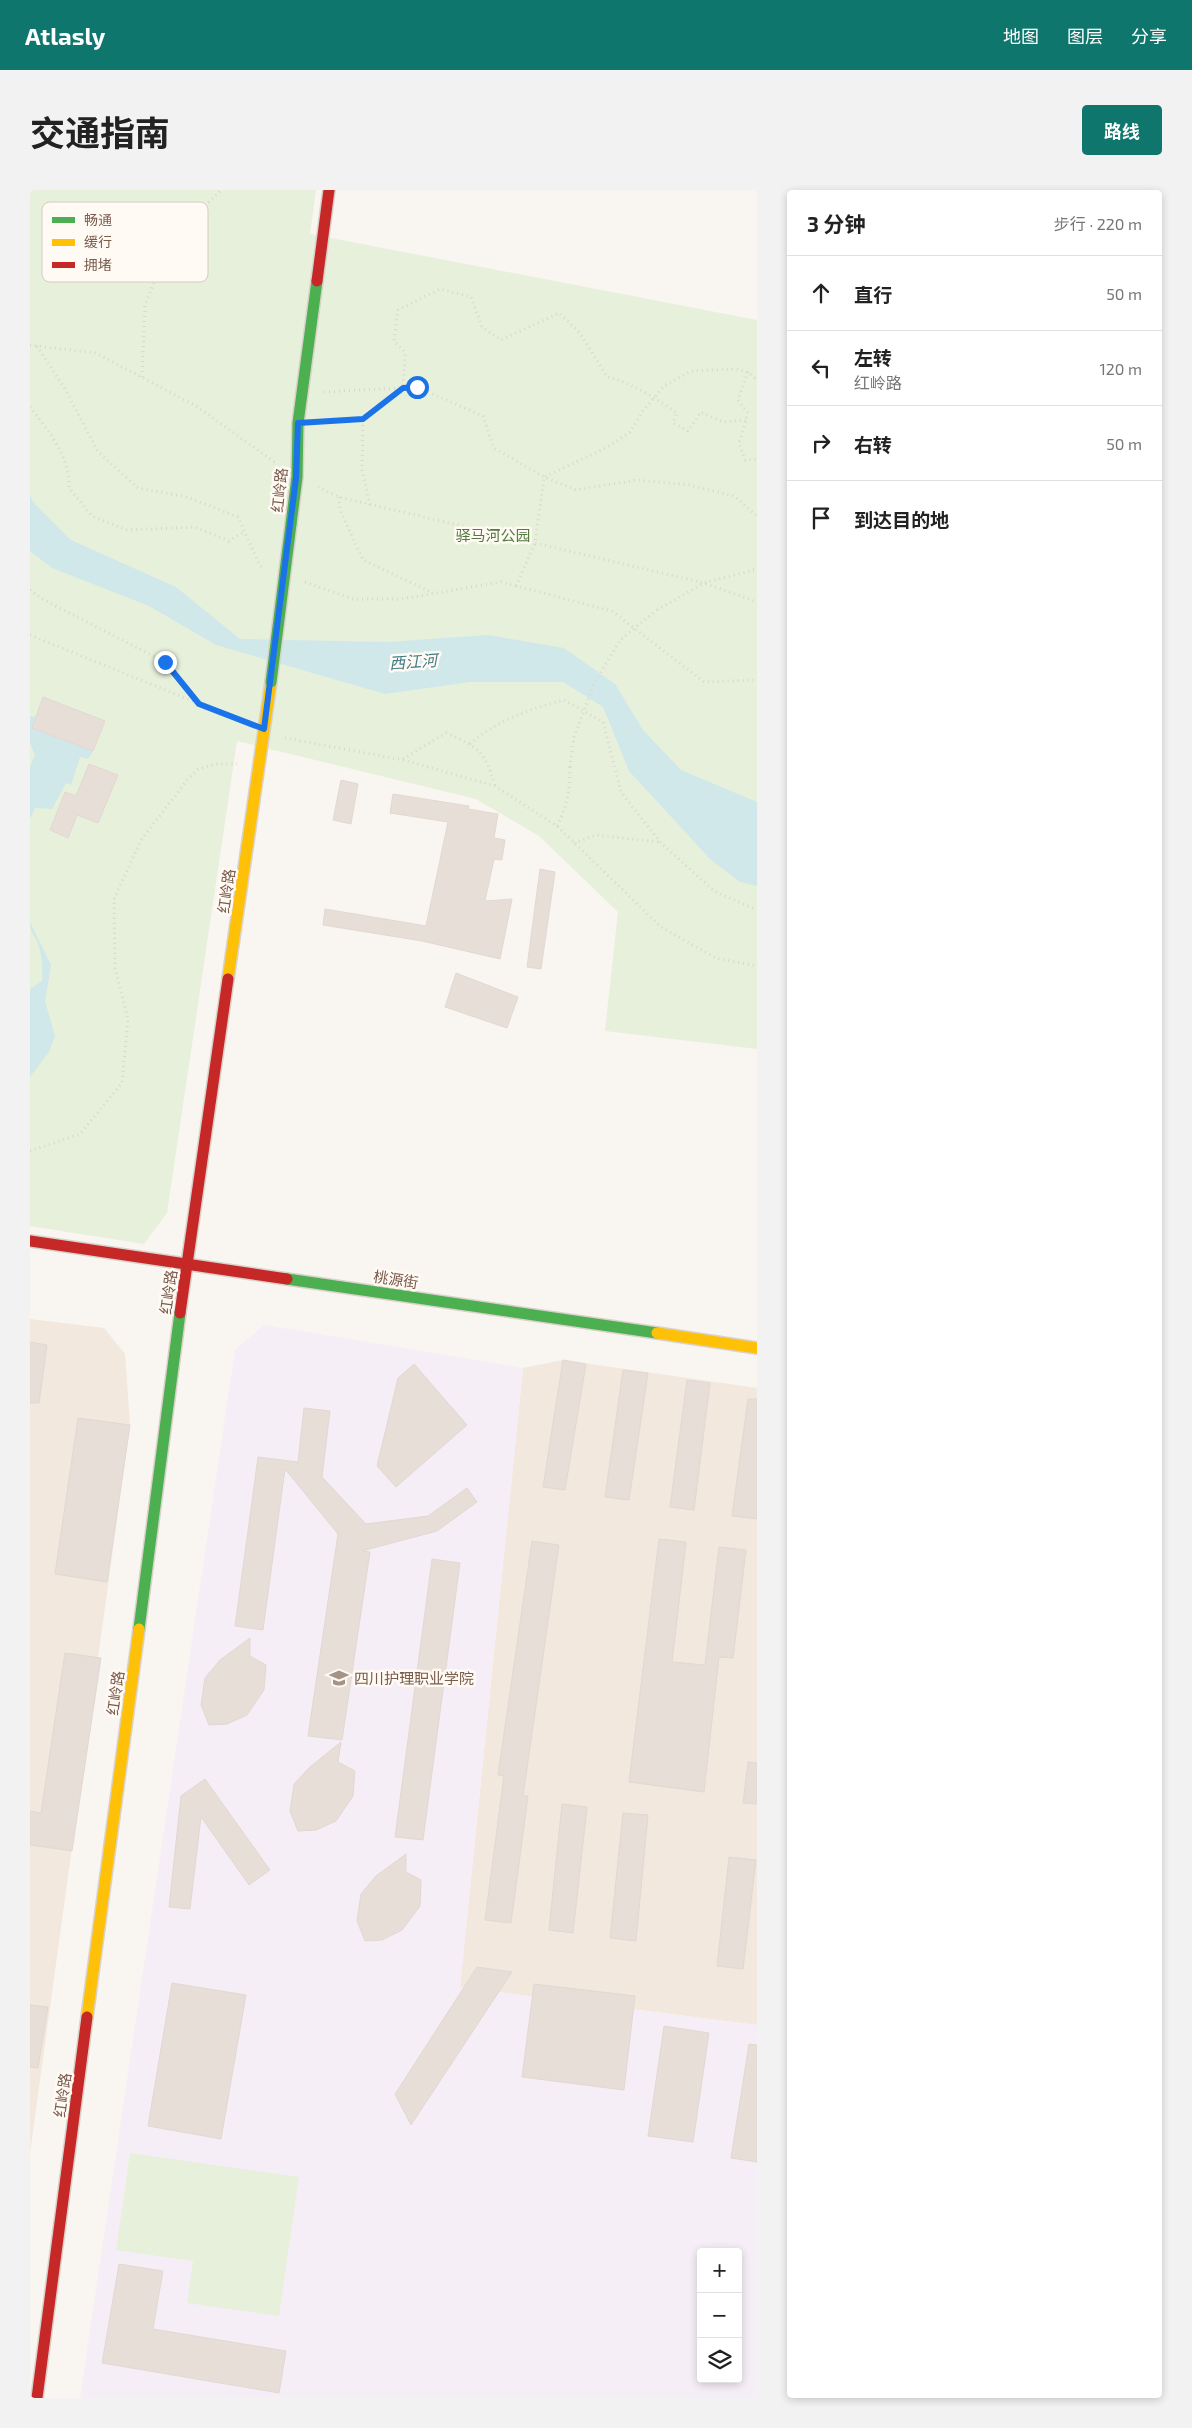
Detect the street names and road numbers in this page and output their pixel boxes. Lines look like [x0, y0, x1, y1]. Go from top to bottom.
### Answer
street label: 红岭路 [268, 467, 290, 513]
street label: 红岭路 [214, 867, 238, 915]
street label: 桃源街 [372, 1267, 420, 1291]
street label: 红岭路 [156, 1268, 180, 1316]
street label: 红岭路 [103, 1669, 127, 1717]
street label: 红岭路 [50, 2071, 74, 2119]

